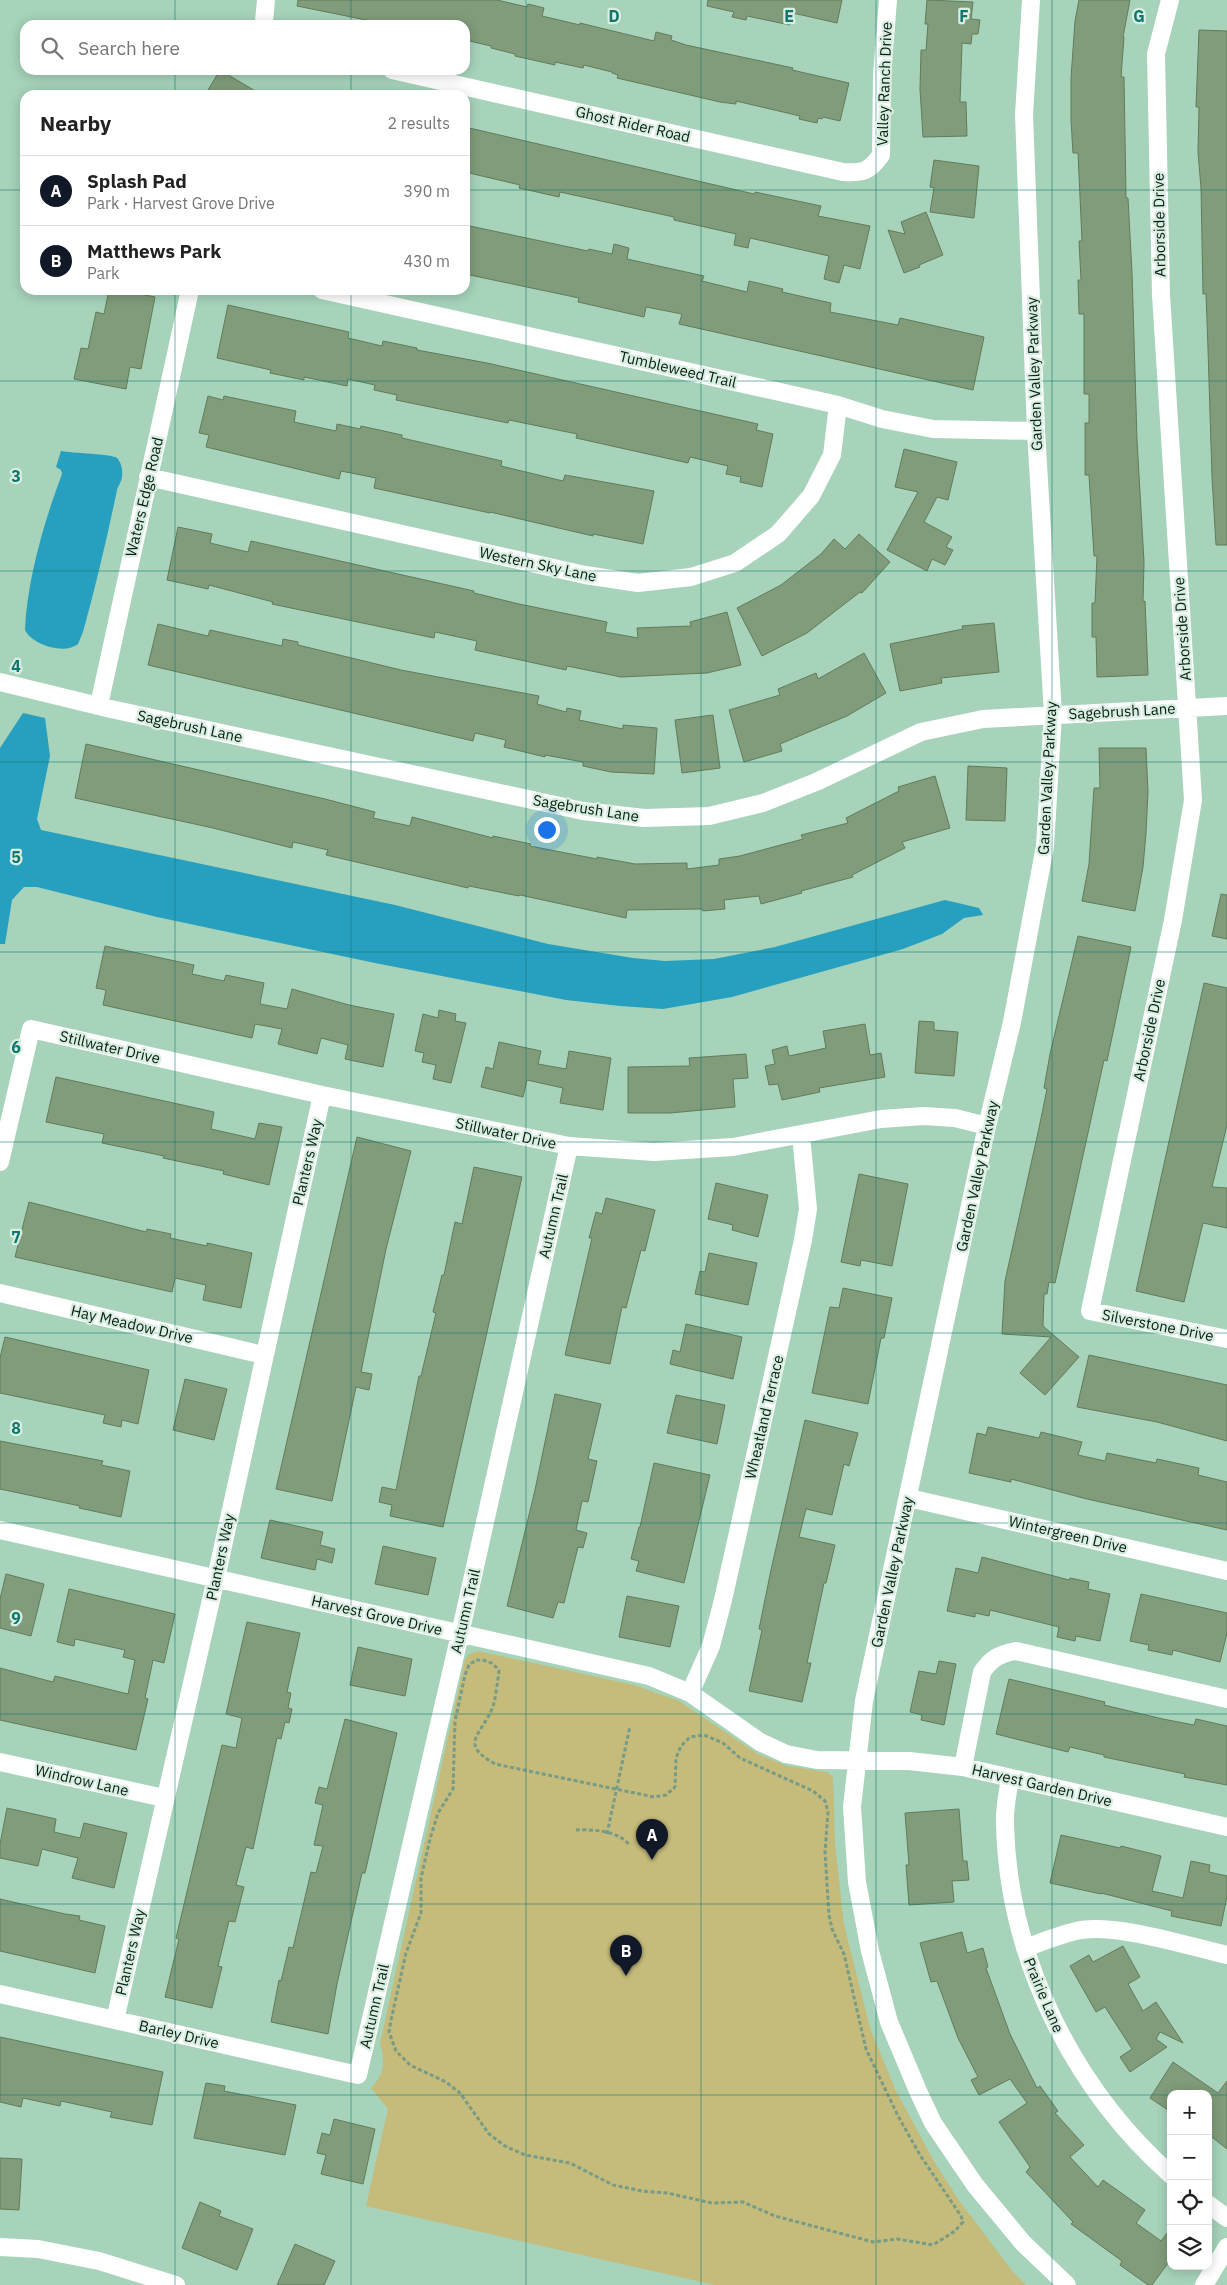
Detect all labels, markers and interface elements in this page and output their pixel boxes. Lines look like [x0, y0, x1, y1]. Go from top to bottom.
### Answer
text: D [608, 6, 620, 26]
text: E [784, 6, 794, 26]
text: F [959, 6, 969, 26]
text: G [1133, 6, 1145, 26]
search box [20, 20, 470, 75]
street label: Valley Ranch Drive [872, 22, 896, 146]
icon: search [38, 34, 66, 62]
text: Search here [78, 36, 180, 60]
street label: Ghost Rider Road [574, 102, 692, 146]
text: Nearby [40, 109, 111, 137]
text: 2 results [387, 113, 450, 133]
text: Splash Pad [87, 169, 187, 193]
street label: Arborside Drive [1149, 173, 1169, 277]
text: A [51, 181, 61, 201]
text: 390 m [403, 181, 450, 201]
text: Park · Harvest Grove Drive [87, 193, 275, 213]
text: Matthews Park [87, 239, 221, 263]
text: B [51, 251, 61, 271]
text: 430 m [403, 251, 450, 271]
text: Park [87, 263, 119, 283]
street label: Garden Valley Parkway [1022, 296, 1046, 451]
street label: Tumbleweed Trail [618, 346, 738, 392]
street label: Waters Edge Road [121, 435, 167, 559]
text: 3 [11, 466, 21, 486]
street label: Western Sky Lane [478, 542, 598, 586]
street label: Arborside Drive [1169, 576, 1195, 682]
text: 4 [11, 656, 21, 676]
street label: Sagebrush Lane [1068, 699, 1176, 723]
street label: Garden Valley Parkway [1033, 700, 1061, 855]
street label: Sagebrush Lane [136, 706, 244, 746]
street label: Sagebrush Lane [532, 790, 640, 826]
your location [534, 817, 560, 843]
text: 5 [11, 847, 21, 867]
street label: Arborside Drive [1129, 977, 1169, 1083]
street label: Stillwater Drive [58, 1026, 162, 1068]
text: 6 [11, 1037, 21, 1057]
street label: Garden Valley Parkway [952, 1098, 1002, 1253]
street label: Stillwater Drive [454, 1113, 558, 1153]
street label: Planters Way [288, 1116, 326, 1207]
street label: Autumn Trail [534, 1172, 572, 1260]
text: 7 [11, 1227, 21, 1247]
street label: Hay Meadow Drive [69, 1301, 195, 1347]
street label: Silverstone Drive [1101, 1305, 1215, 1345]
street label: Wheatland Terrace [740, 1353, 788, 1481]
text: 8 [11, 1418, 21, 1438]
street label: Garden Valley Parkway [867, 1494, 917, 1649]
street label: Planters Way [202, 1511, 239, 1602]
street label: Wintergreen Drive [1007, 1511, 1129, 1557]
street label: Autumn Trail [446, 1567, 484, 1655]
street label: Harvest Grove Drive [310, 1591, 444, 1639]
text: 9 [11, 1608, 21, 1628]
street label: Windrow Lane [33, 1760, 131, 1800]
street label: Harvest Garden Drive [970, 1760, 1114, 1810]
pin: A [636, 1819, 668, 1860]
street label: Planters Way [111, 1906, 149, 1997]
pin: B [610, 1935, 642, 1976]
street label: Prairie Lane [1020, 1955, 1068, 2035]
street label: Autumn Trail [355, 1962, 393, 2050]
street label: Barley Drive [137, 2016, 221, 2052]
map controls [1167, 2090, 1212, 2270]
button: + [1167, 2090, 1212, 2135]
button: − [1167, 2135, 1212, 2180]
button: locate [1167, 2180, 1212, 2225]
button: layers [1167, 2225, 1212, 2270]

